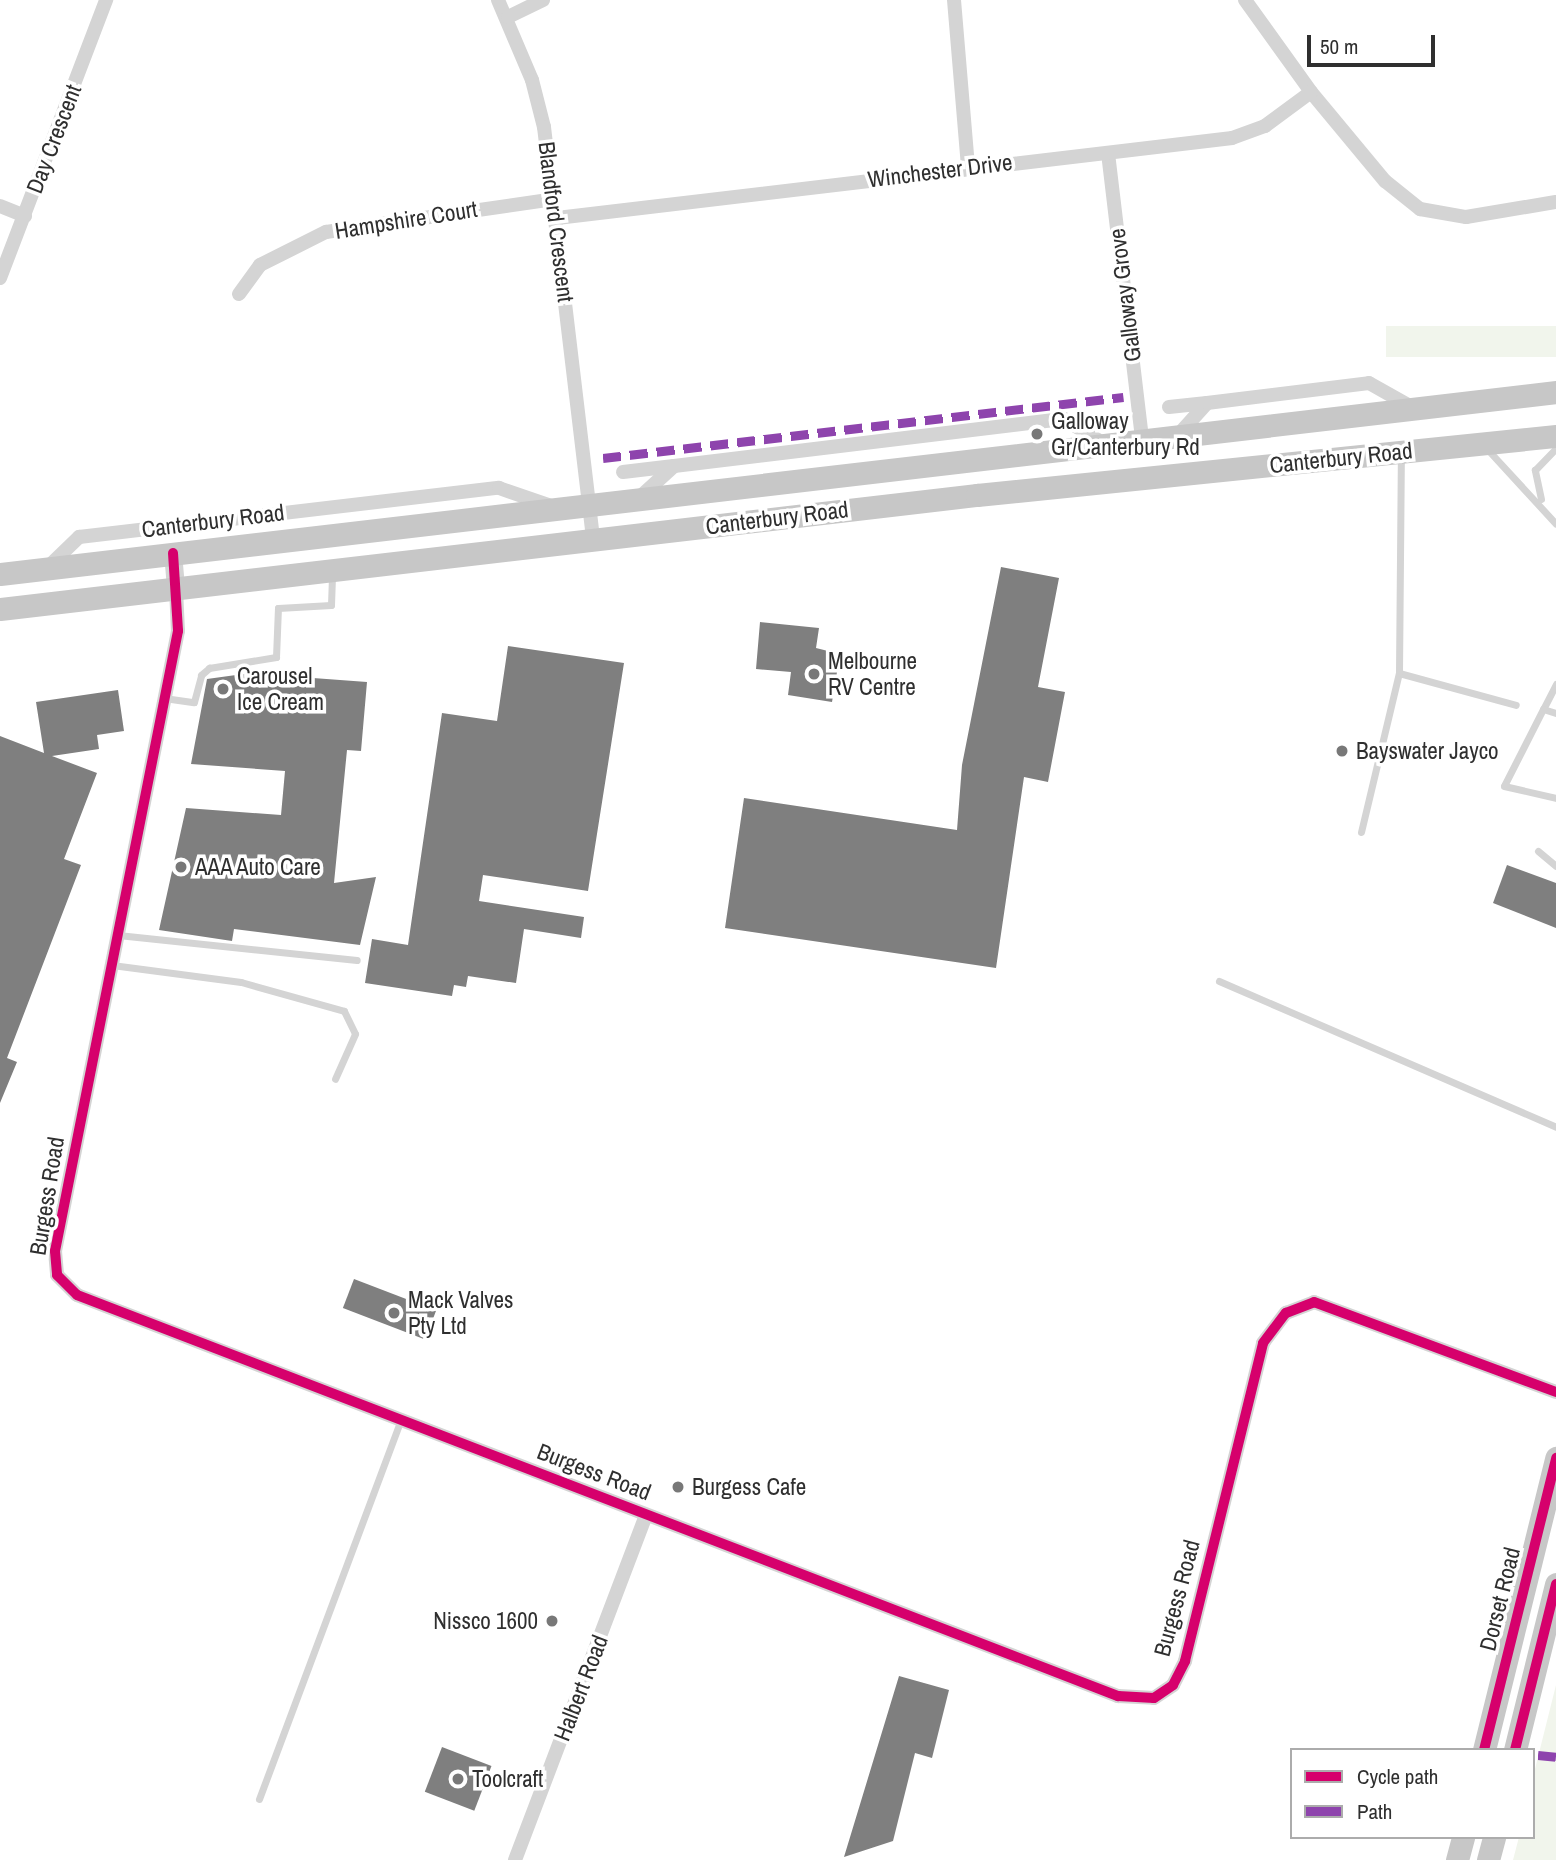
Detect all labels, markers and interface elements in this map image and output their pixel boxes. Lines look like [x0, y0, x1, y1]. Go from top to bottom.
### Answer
scale bar [1311, 21, 1439, 65]
text: 50 m [1320, 32, 1358, 61]
street label: Day Crescent [21, 81, 87, 197]
street label: Blandford Crescent [532, 140, 580, 304]
street label: Winchester Drive [866, 148, 1014, 194]
street label: Hampshire Court [333, 195, 479, 245]
street label: Galloway Grove [1103, 227, 1147, 363]
place label: Galloway Gr/Canterbury Rd [1051, 407, 1200, 461]
marker: Galloway Gr/Canterbury Rd [1029, 426, 1045, 442]
street label: Canterbury Road [1268, 437, 1414, 479]
street label: Canterbury Road [704, 496, 850, 540]
street label: Canterbury Road [140, 499, 286, 543]
place label: Melbourne RV Centre [828, 647, 917, 701]
place label: Carousel Ice Cream [237, 662, 324, 716]
marker: Melbourne RV Centre [806, 666, 822, 682]
marker: Carousel Ice Cream [215, 681, 231, 697]
place label: Bayswater Jayco [1356, 737, 1499, 765]
marker: Bayswater Jayco [1334, 743, 1350, 759]
place label: AAA Auto Care [195, 853, 323, 881]
marker: AAA Auto Care [173, 859, 189, 875]
street label: Burgess Road [24, 1135, 70, 1257]
place label: Mack Valves Pty Ltd [408, 1286, 514, 1340]
marker: Mack Valves Pty Ltd [386, 1305, 402, 1321]
street label: Burgess Road [533, 1438, 655, 1506]
place label: Burgess Cafe [692, 1473, 806, 1501]
marker: Burgess Cafe [670, 1479, 686, 1495]
street label: Burgess Road [1148, 1537, 1206, 1659]
street label: Dorset Road [1474, 1544, 1526, 1654]
place label: Nissco 1600 [433, 1607, 538, 1635]
marker: Nissco 1600 [544, 1613, 560, 1629]
street label: Halbert Road [548, 1631, 614, 1745]
legend [1290, 1748, 1535, 1839]
text: Cycle path [1357, 1762, 1438, 1791]
place label: Toolcraft [472, 1765, 543, 1793]
marker: Toolcraft [450, 1771, 466, 1787]
text: Path [1357, 1797, 1392, 1826]

